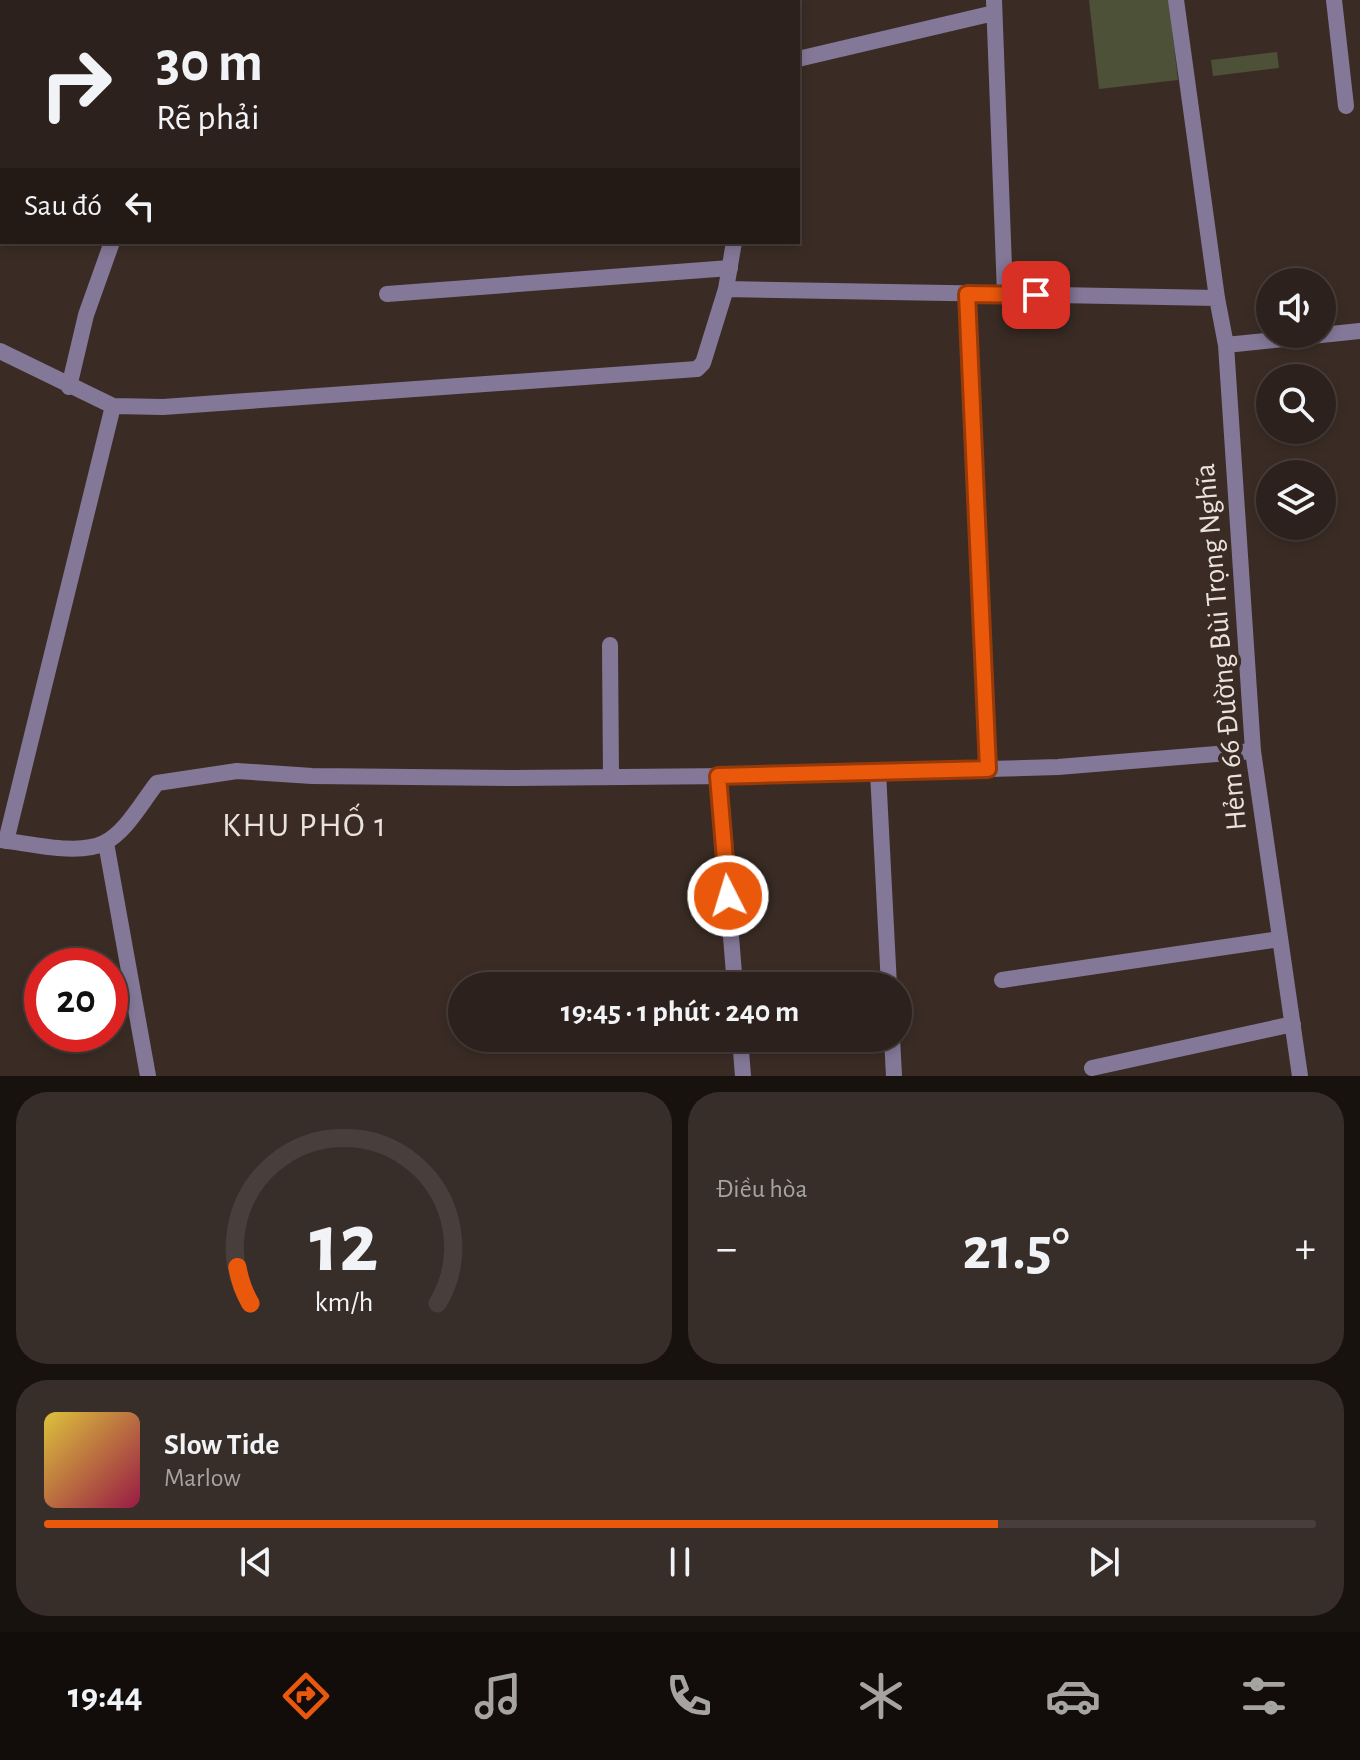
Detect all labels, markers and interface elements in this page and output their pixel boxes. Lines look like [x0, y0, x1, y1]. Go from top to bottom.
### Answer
icon: right [24, 32, 128, 136]
text: 30 m [156, 35, 263, 91]
text: Rẽ phải [156, 100, 260, 136]
icon: left [118, 184, 162, 228]
text: Sau đó [24, 191, 102, 221]
pin [1002, 261, 1070, 329]
map controls [1256, 268, 1336, 540]
button: sound [1256, 268, 1336, 348]
icon: arrive [1014, 273, 1058, 317]
button: search [1256, 364, 1336, 444]
button: layers [1256, 460, 1336, 540]
street label: Hẻm 66 Đường Bùi Trọng Nghĩa [1190, 462, 1252, 832]
district label: KHU PHỐ 1 [222, 803, 388, 843]
position arrow [686, 854, 770, 938]
speed limit sign: 20 [24, 948, 128, 1052]
text: 19:45 · 1 phút · 240 m [561, 997, 799, 1027]
text: Điều hòa [716, 1176, 808, 1202]
text: 12 [309, 1203, 379, 1287]
text: 21.5° [962, 1220, 1070, 1280]
text: − [716, 1227, 737, 1271]
text: + [1295, 1227, 1316, 1271]
text: km/h [315, 1288, 373, 1317]
text: Slow Tide [164, 1430, 279, 1460]
text: Marlow [164, 1465, 241, 1491]
icon: previous [234, 1540, 278, 1584]
icon: pause [658, 1540, 702, 1584]
icon: next [1082, 1540, 1126, 1584]
icon: directions [278, 1668, 334, 1724]
icon: music [470, 1668, 526, 1724]
icon: phone [661, 1668, 717, 1724]
icon: climate [853, 1668, 909, 1724]
icon: car [1045, 1668, 1101, 1724]
icon: filters [1236, 1668, 1292, 1724]
text: 19:44 [68, 1678, 143, 1714]

